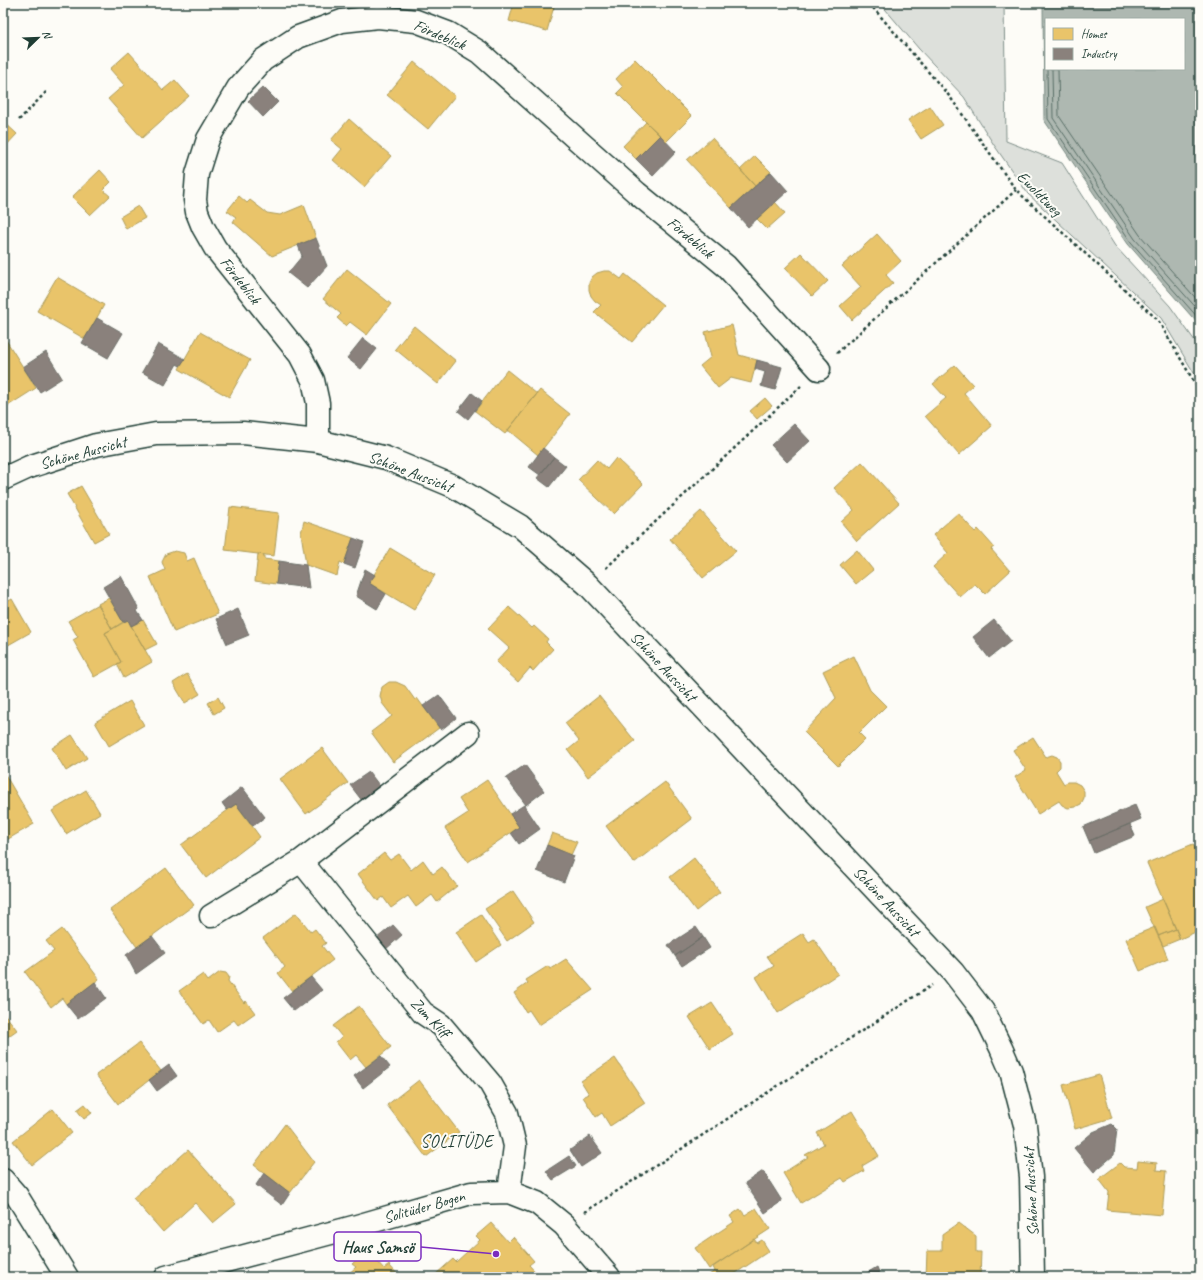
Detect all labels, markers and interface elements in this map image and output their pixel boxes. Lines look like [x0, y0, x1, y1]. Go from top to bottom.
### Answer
street label: Fördeblick [411, 15, 470, 55]
north arrow [18, 18, 58, 58]
legend [1045, 18, 1185, 70]
text: Homes [1081, 26, 1108, 42]
text: N [39, 28, 56, 42]
text: Industry [1081, 46, 1118, 62]
street label: Ewoldtweg [1013, 167, 1067, 221]
street label: Fördeblick [663, 213, 718, 264]
street label: Fördeblick [216, 253, 266, 309]
street label: Schöne Aussicht [38, 431, 131, 474]
street label: Schöne Aussicht [366, 447, 458, 498]
street label: Schöne Aussicht [626, 628, 703, 708]
street label: Schöne Aussicht [849, 863, 926, 943]
street label: Zum Kliff [406, 993, 457, 1045]
district label: SOLITÜDE [420, 1131, 495, 1152]
street label: Schöne Aussicht [1019, 1145, 1043, 1237]
street label: Solitüder Bogen [381, 1186, 468, 1228]
callout: Haus Samsö [334, 1232, 421, 1261]
text: Haus Samsö [342, 1237, 417, 1258]

